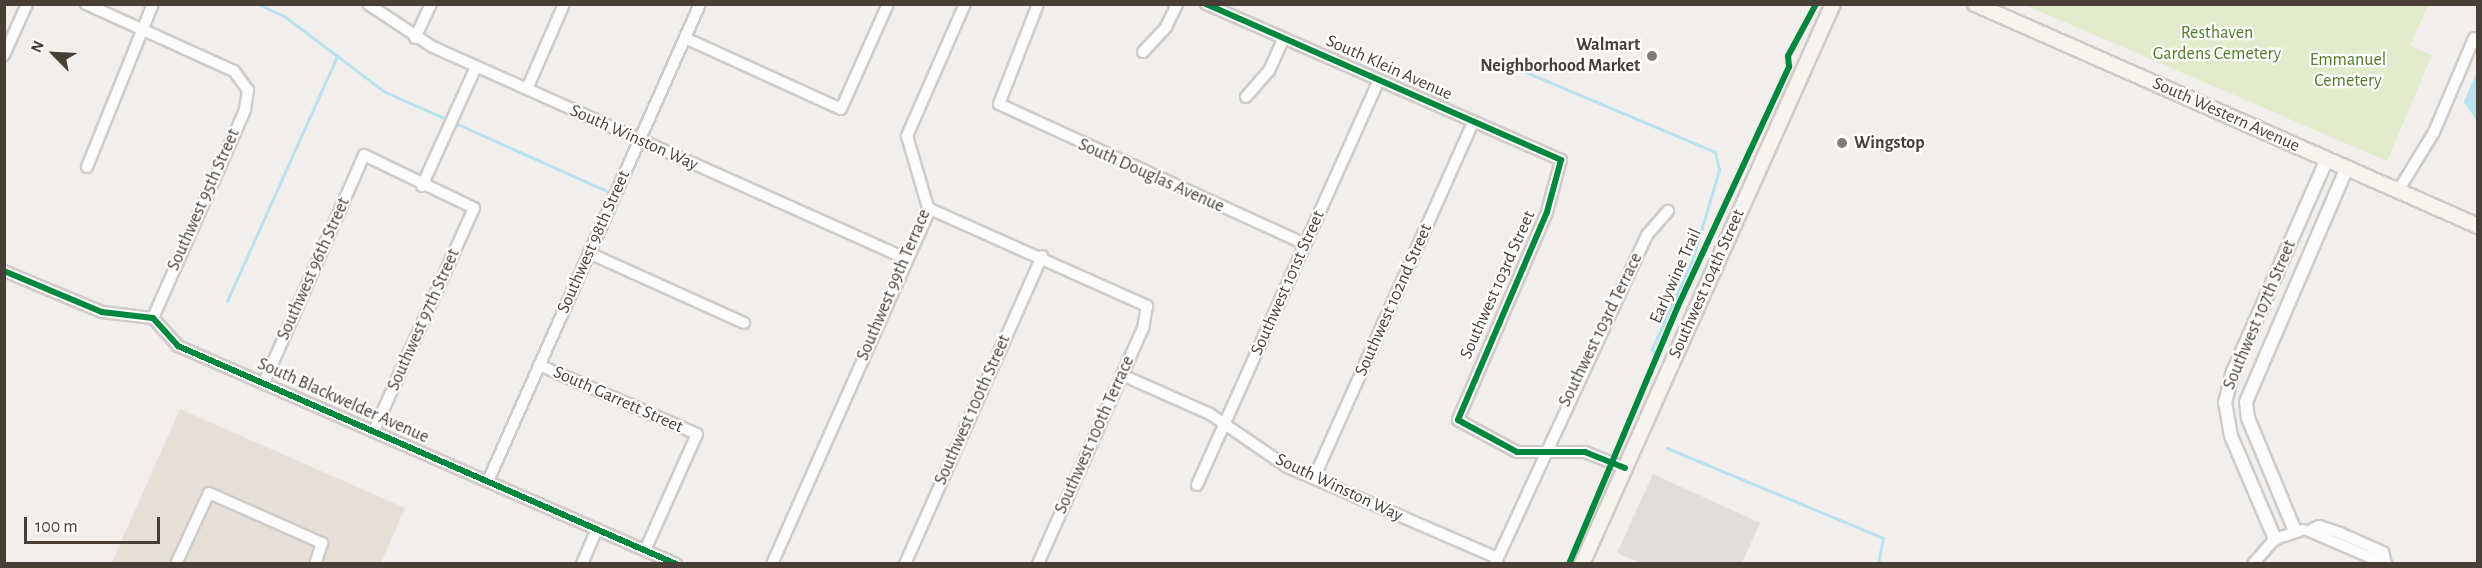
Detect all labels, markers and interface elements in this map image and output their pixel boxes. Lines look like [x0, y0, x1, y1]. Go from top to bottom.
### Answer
park label: Resthaven Gardens Cemetery [2153, 23, 2281, 66]
north arrow [24, 24, 84, 84]
street label: South Klein Avenue [1323, 30, 1455, 106]
place label: Walmart Neighborhood Market [1480, 35, 1640, 78]
text: N [28, 38, 47, 55]
marker: Walmart Neighborhood Market [1645, 49, 1659, 63]
park label: Emmanuel Cemetery [2310, 50, 2386, 92]
street label: South Western Avenue [2149, 73, 2303, 157]
street label: South Winston Way [567, 100, 701, 176]
street label: Southwest 95th Street [163, 126, 245, 274]
place label: Wingstop [1854, 132, 1925, 154]
street label: South Douglas Avenue [1075, 134, 1227, 218]
marker: Wingstop [1835, 136, 1849, 150]
street label: Southwest 98th Street [553, 167, 635, 317]
street label: Southwest 96th Street [273, 194, 355, 344]
street label: Southwest 99th Terrace [852, 206, 936, 364]
street label: Southwest 104th Street [1664, 206, 1750, 362]
street label: Southwest 101st Street [1246, 207, 1330, 359]
street label: Southwest 103rd Street [1456, 208, 1540, 362]
street label: Southwest 102nd Street [1351, 221, 1437, 379]
street label: Earlywine Trail [1645, 225, 1707, 327]
street label: Southwest 107th Street [2219, 237, 2301, 393]
street label: Southwest 97th Street [383, 246, 465, 394]
street label: Southwest 103rd Terrace [1554, 250, 1648, 410]
street label: Southwest 100th Street [930, 332, 1016, 488]
street label: South Blackwelder Avenue [254, 353, 432, 449]
street label: Southwest 100th Terrace [1050, 353, 1140, 517]
street label: South Garrett Street [550, 362, 686, 438]
street label: South Winston Way [1272, 449, 1406, 527]
scale bar [27, 505, 164, 543]
text: 100 m [35, 518, 78, 536]

